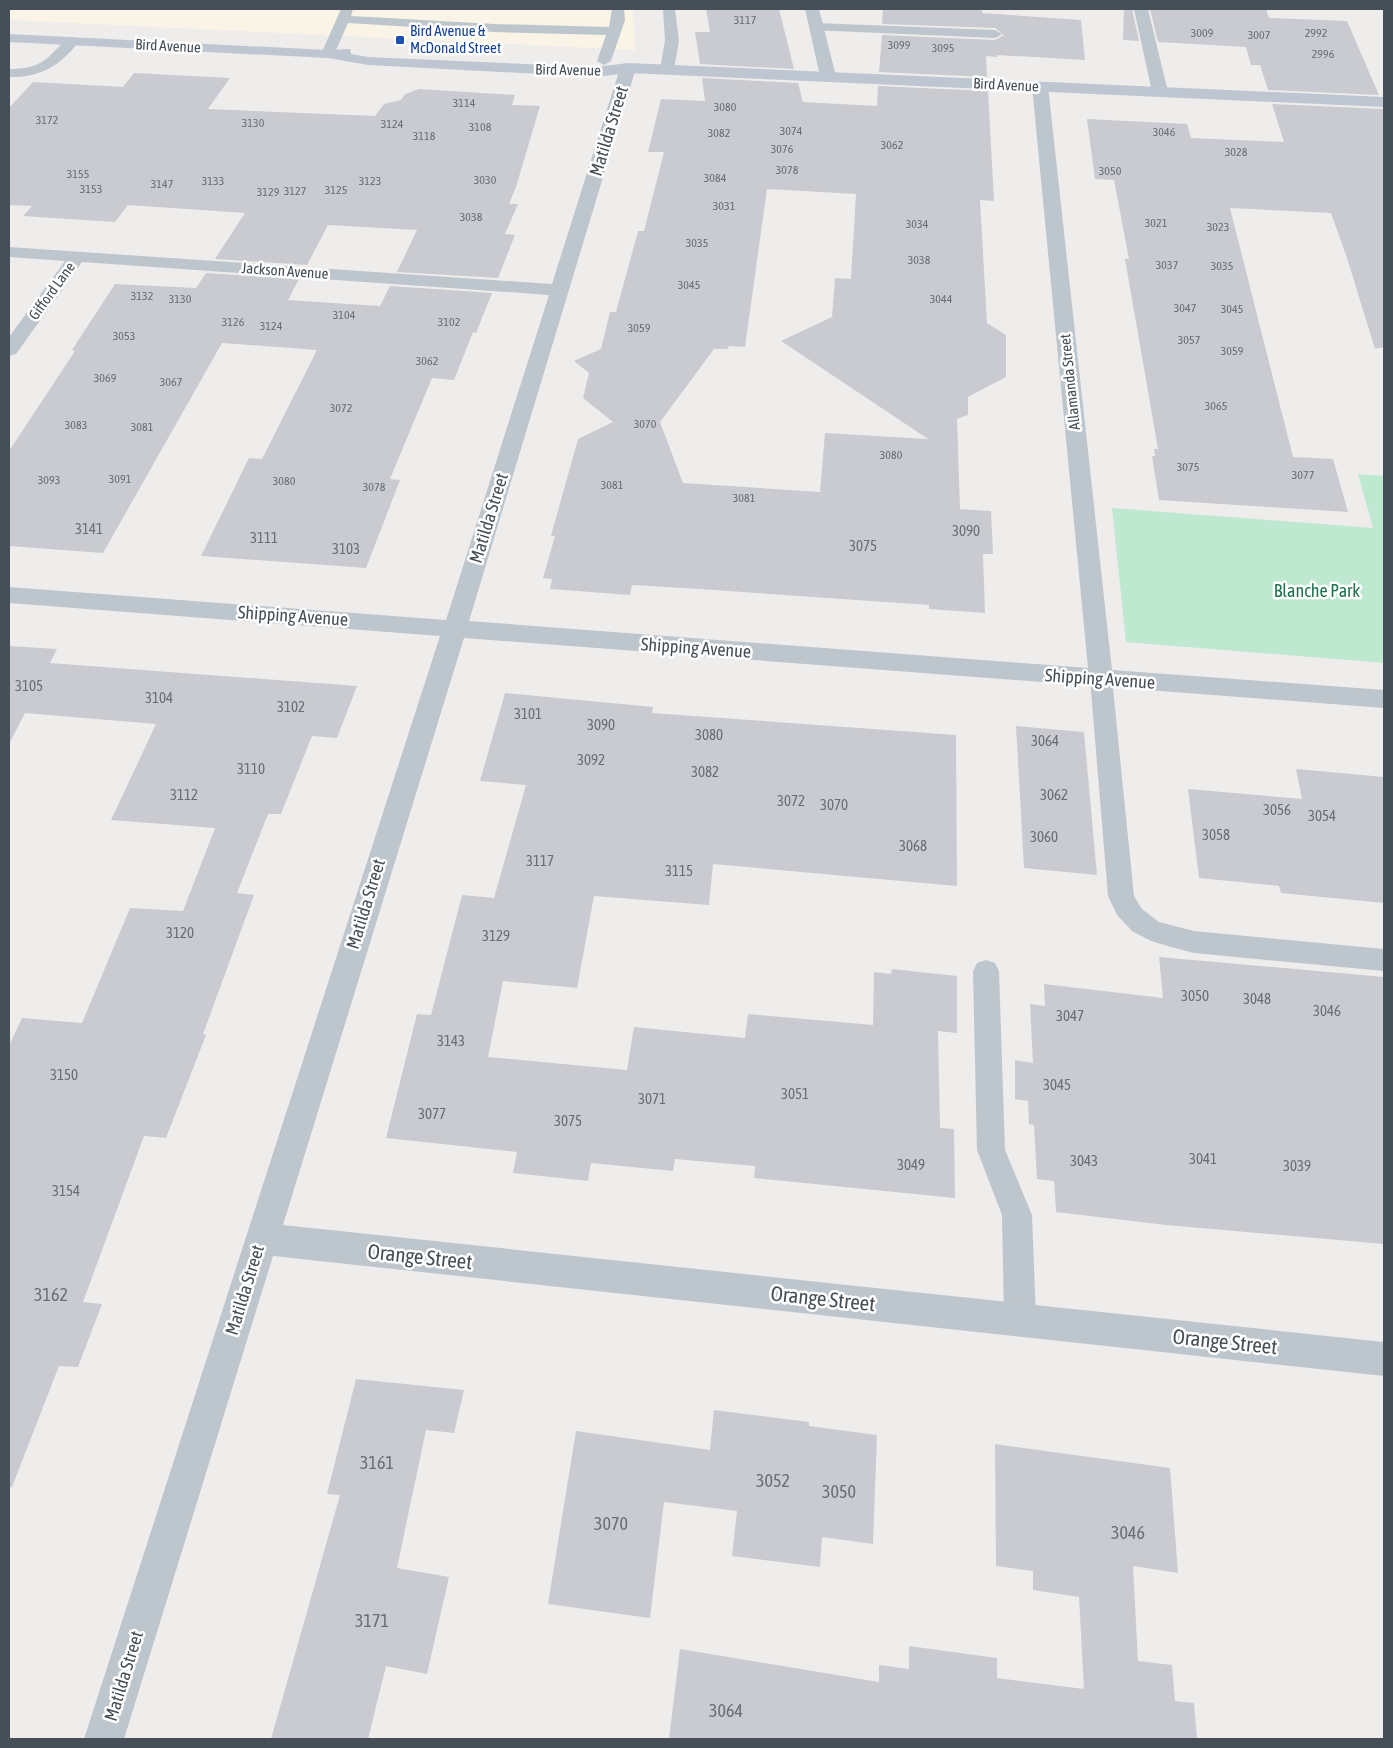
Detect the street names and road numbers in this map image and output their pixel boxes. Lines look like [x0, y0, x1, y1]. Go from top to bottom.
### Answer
street label: Bird Avenue [135, 35, 201, 56]
street label: Bird Avenue [535, 60, 601, 79]
street label: Bird Avenue [973, 74, 1039, 95]
street label: Matilda Street [585, 83, 632, 178]
street label: Gifford Lane [25, 258, 78, 323]
street label: Jackson Avenue [241, 259, 329, 282]
street label: Allamanda Street [1056, 333, 1083, 431]
street label: Matilda Street [465, 470, 512, 565]
street label: Shipping Avenue [237, 601, 349, 630]
street label: Shipping Avenue [640, 633, 752, 662]
street label: Shipping Avenue [1044, 664, 1156, 693]
street label: Matilda Street [342, 856, 389, 951]
street label: Orange Street [367, 1239, 474, 1273]
street label: Matilda Street [221, 1242, 268, 1337]
street label: Orange Street [770, 1281, 877, 1315]
street label: Orange Street [1172, 1324, 1279, 1358]
street label: Matilda Street [100, 1628, 147, 1723]

